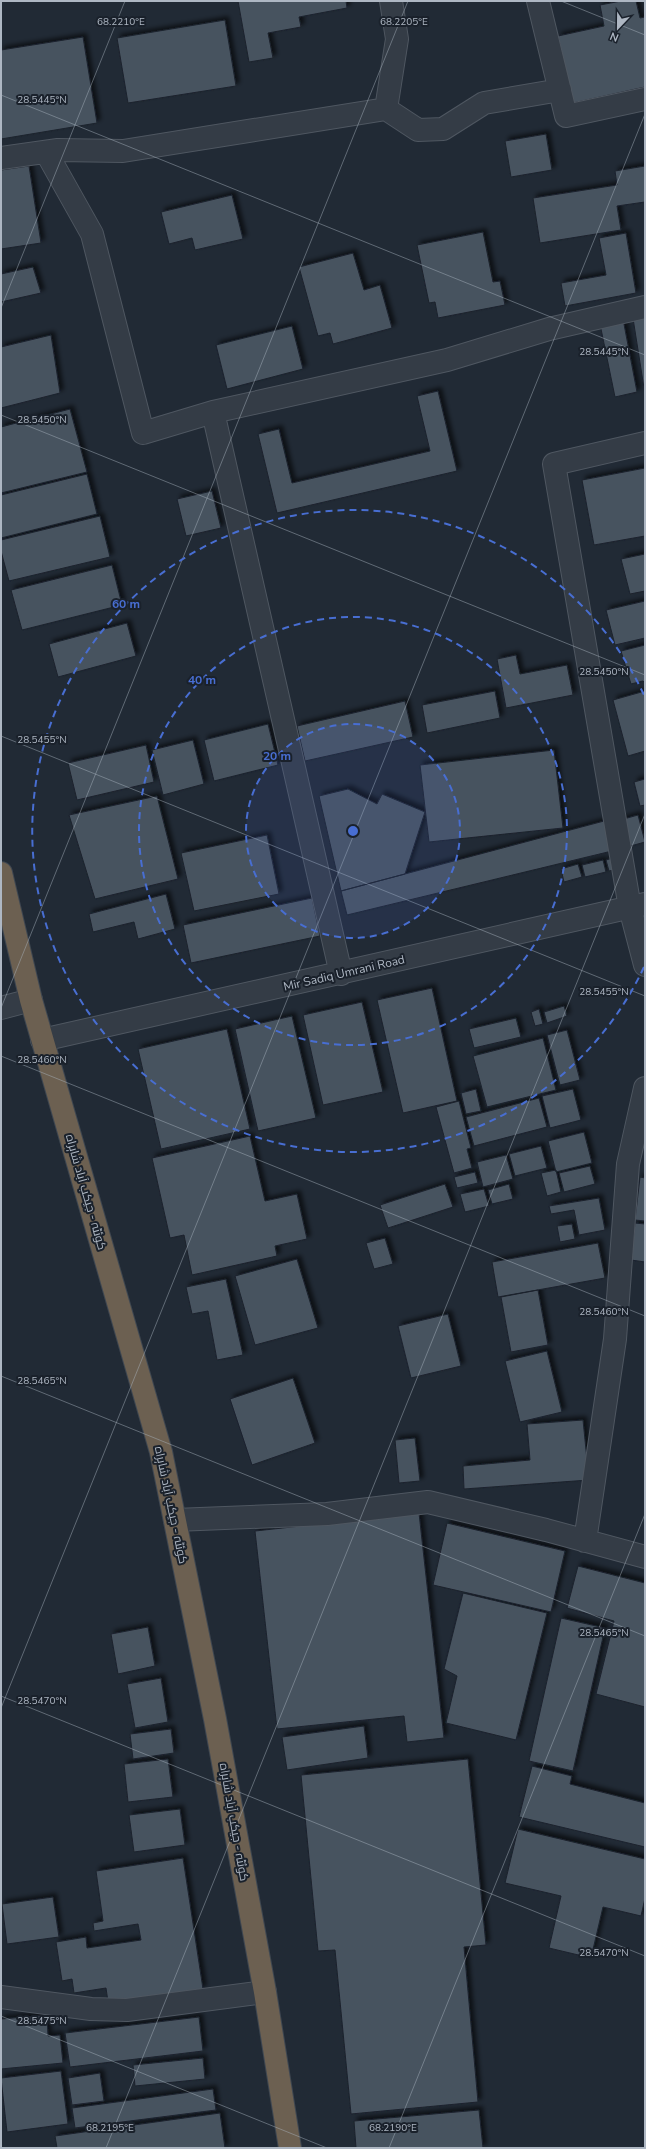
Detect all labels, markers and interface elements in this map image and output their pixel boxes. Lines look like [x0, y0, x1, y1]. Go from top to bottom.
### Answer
north arrow [598, 8, 638, 48]
text: 68.2210°E [97, 15, 145, 29]
text: 68.2205°E [380, 15, 428, 29]
text: N [608, 28, 621, 45]
text: 28.5445°N [17, 93, 67, 107]
text: 28.5445°N [579, 345, 629, 359]
text: 28.5450°N [17, 413, 67, 427]
text: 60 m [112, 596, 140, 612]
text: 28.5450°N [579, 665, 629, 679]
text: 40 m [188, 672, 216, 688]
text: 28.5455°N [17, 733, 67, 747]
text: 20 m [263, 748, 291, 764]
centre of rings [346, 824, 360, 838]
street label: Mir Sadiq Umrani Road [282, 951, 406, 995]
text: 28.5455°N [579, 985, 629, 999]
text: 28.5460°N [17, 1053, 67, 1067]
street label: کوئٹہ - جیکب آباد شاہراہ [62, 1132, 110, 1252]
text: 28.5460°N [579, 1305, 629, 1319]
text: 28.5465°N [17, 1374, 67, 1388]
street label: کوئٹہ - جیکب آباد شاہراہ [151, 1445, 191, 1565]
text: 28.5465°N [579, 1626, 629, 1640]
text: 28.5470°N [17, 1694, 67, 1708]
street label: کوئٹہ - جیکب آباد شاہراہ [216, 1762, 252, 1882]
text: 28.5470°N [579, 1946, 629, 1960]
text: 28.5475°N [17, 2014, 67, 2028]
text: 68.2195°E [86, 2121, 134, 2135]
text: 68.2190°E [369, 2121, 417, 2135]

